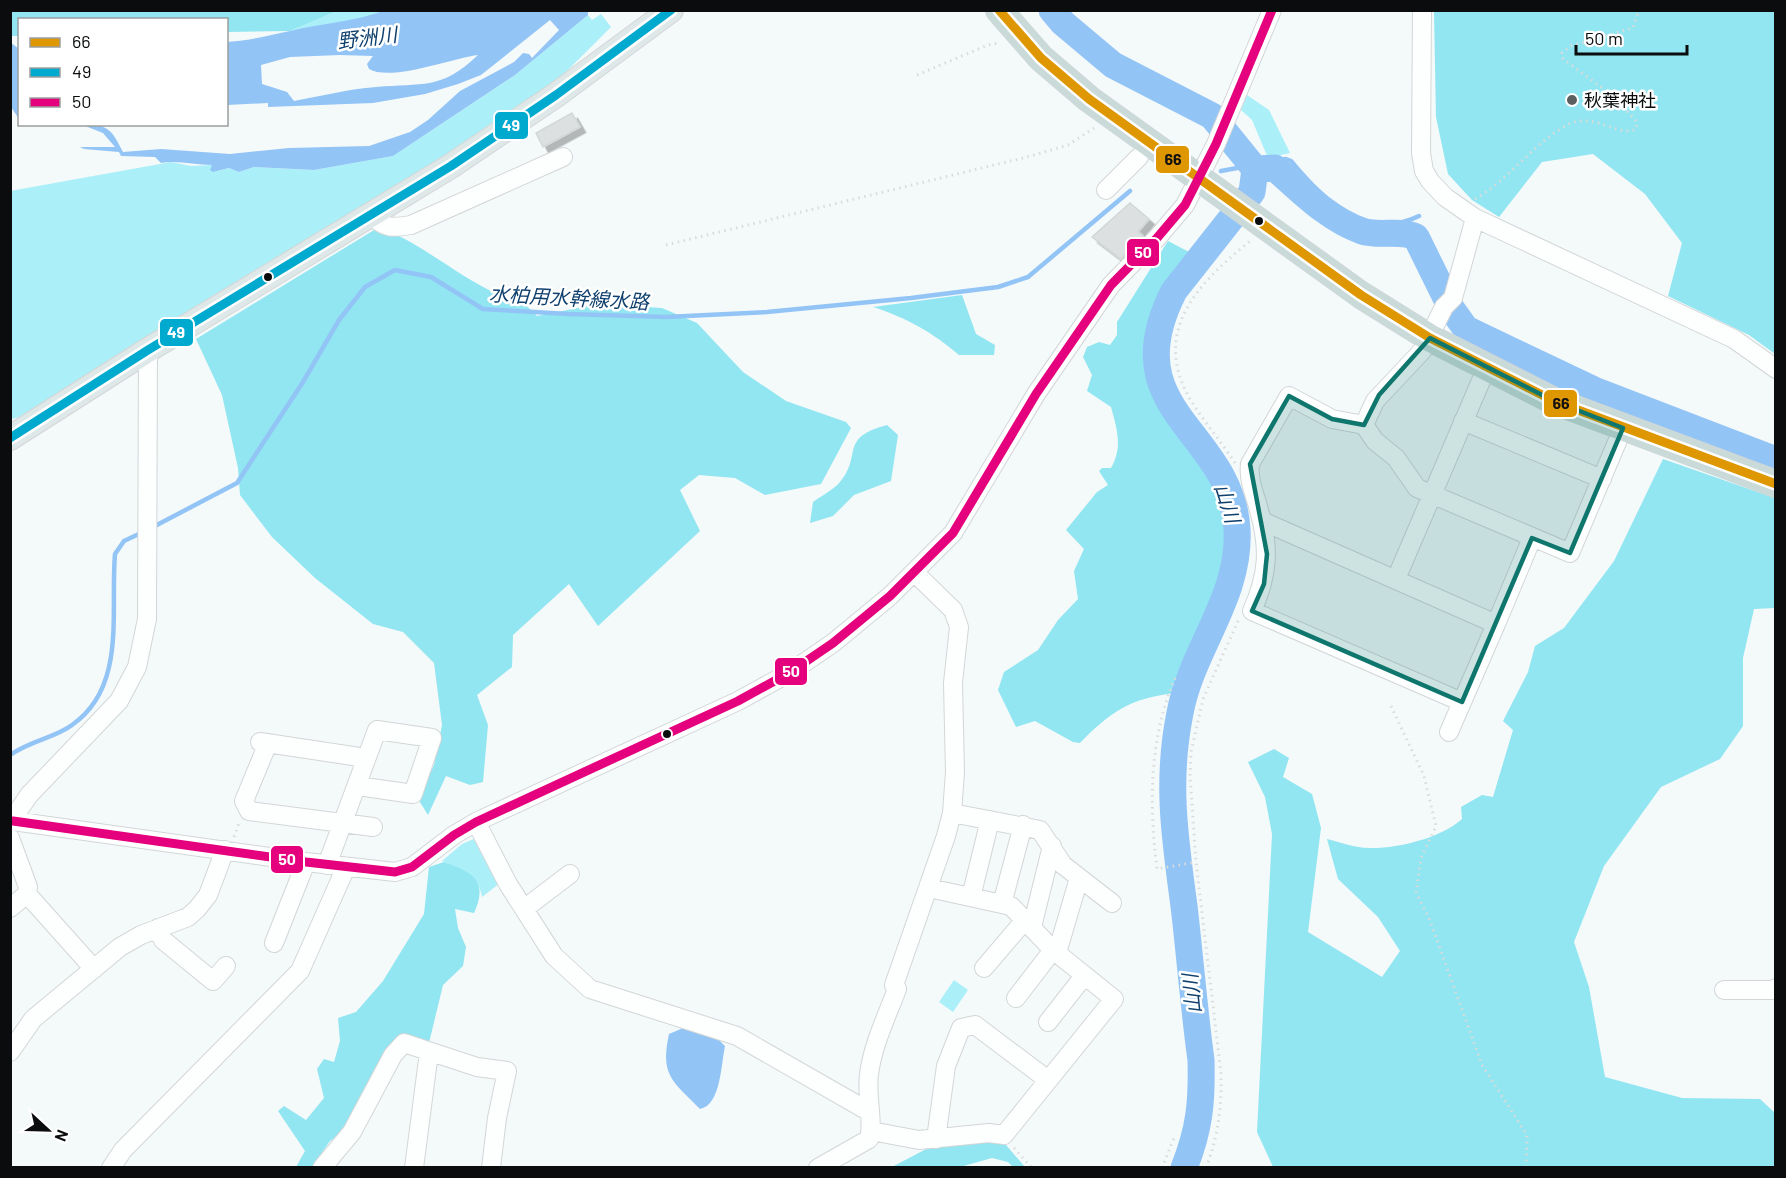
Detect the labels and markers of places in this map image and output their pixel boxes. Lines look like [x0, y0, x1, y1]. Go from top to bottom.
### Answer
place label: 秋葉神社 [1584, 89, 1656, 111]
marker: 秋葉神社 [1565, 93, 1579, 107]
unlabelled marker [1253, 215, 1265, 227]
unlabelled marker [262, 271, 274, 283]
unlabelled marker [661, 728, 673, 740]

